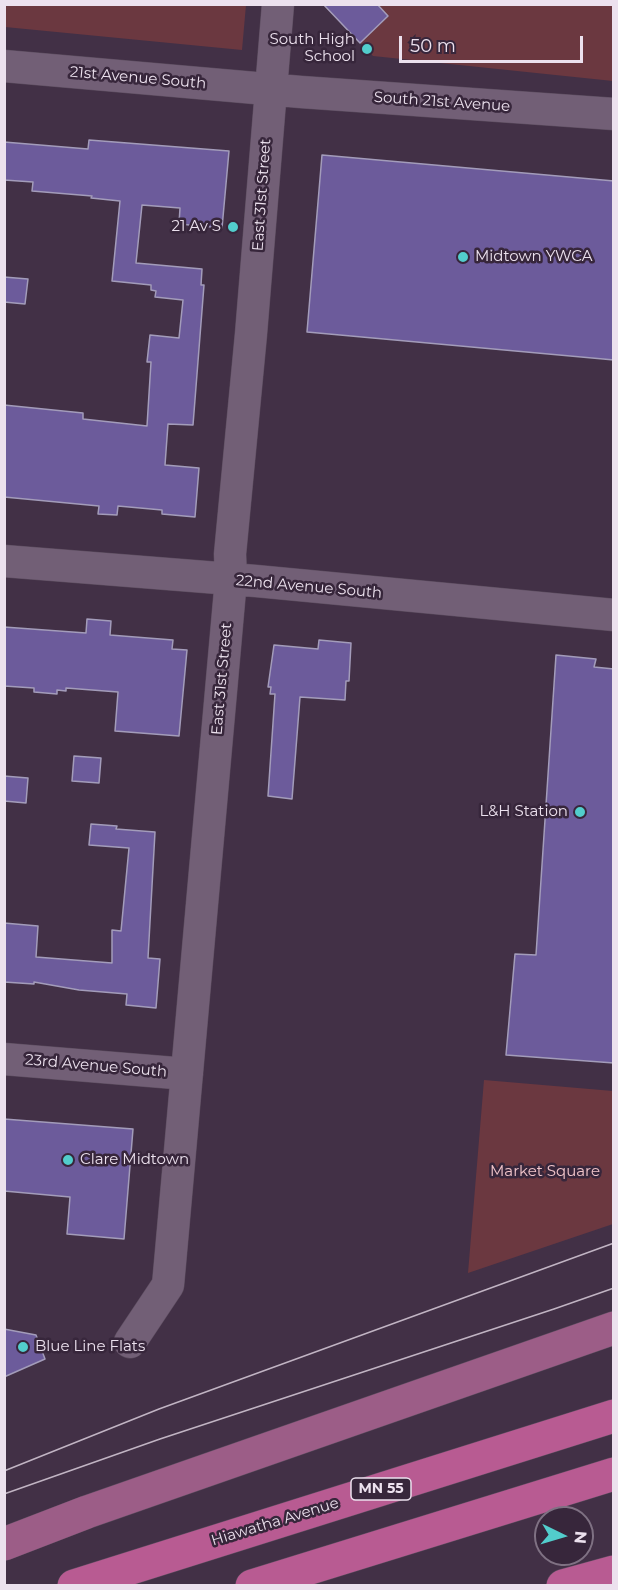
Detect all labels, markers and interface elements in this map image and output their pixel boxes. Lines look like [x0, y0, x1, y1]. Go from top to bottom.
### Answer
scale bar [402, 24, 586, 62]
place label: South High School [269, 31, 355, 66]
text: 50 m [410, 35, 456, 57]
marker: South High School [360, 42, 374, 56]
street label: 21st Avenue South [69, 63, 207, 93]
street label: South 21st Avenue [373, 88, 511, 116]
street label: East 31st Street [249, 138, 275, 252]
place label: 21 Av S [171, 218, 221, 236]
marker: 21 Av S [226, 220, 240, 234]
place label: Midtown YWCA [475, 248, 592, 266]
marker: Midtown YWCA [456, 250, 470, 264]
street label: 22nd Avenue South [235, 572, 383, 602]
street label: East 31st Street [208, 622, 236, 736]
place label: L&H Station [479, 803, 568, 821]
marker: L&H Station [573, 805, 587, 819]
street label: 23rd Avenue South [24, 1051, 168, 1081]
place label: Clare Midtown [80, 1151, 189, 1169]
marker: Clare Midtown [61, 1153, 75, 1167]
park label: Market Square [490, 1163, 600, 1181]
place label: Blue Line Flats [35, 1338, 145, 1356]
marker: Blue Line Flats [16, 1340, 30, 1354]
road number: MN 55 [351, 1478, 411, 1500]
street label: Hiawatha Avenue [209, 1494, 341, 1550]
north arrow [534, 1506, 594, 1566]
text: N [570, 1530, 590, 1545]

